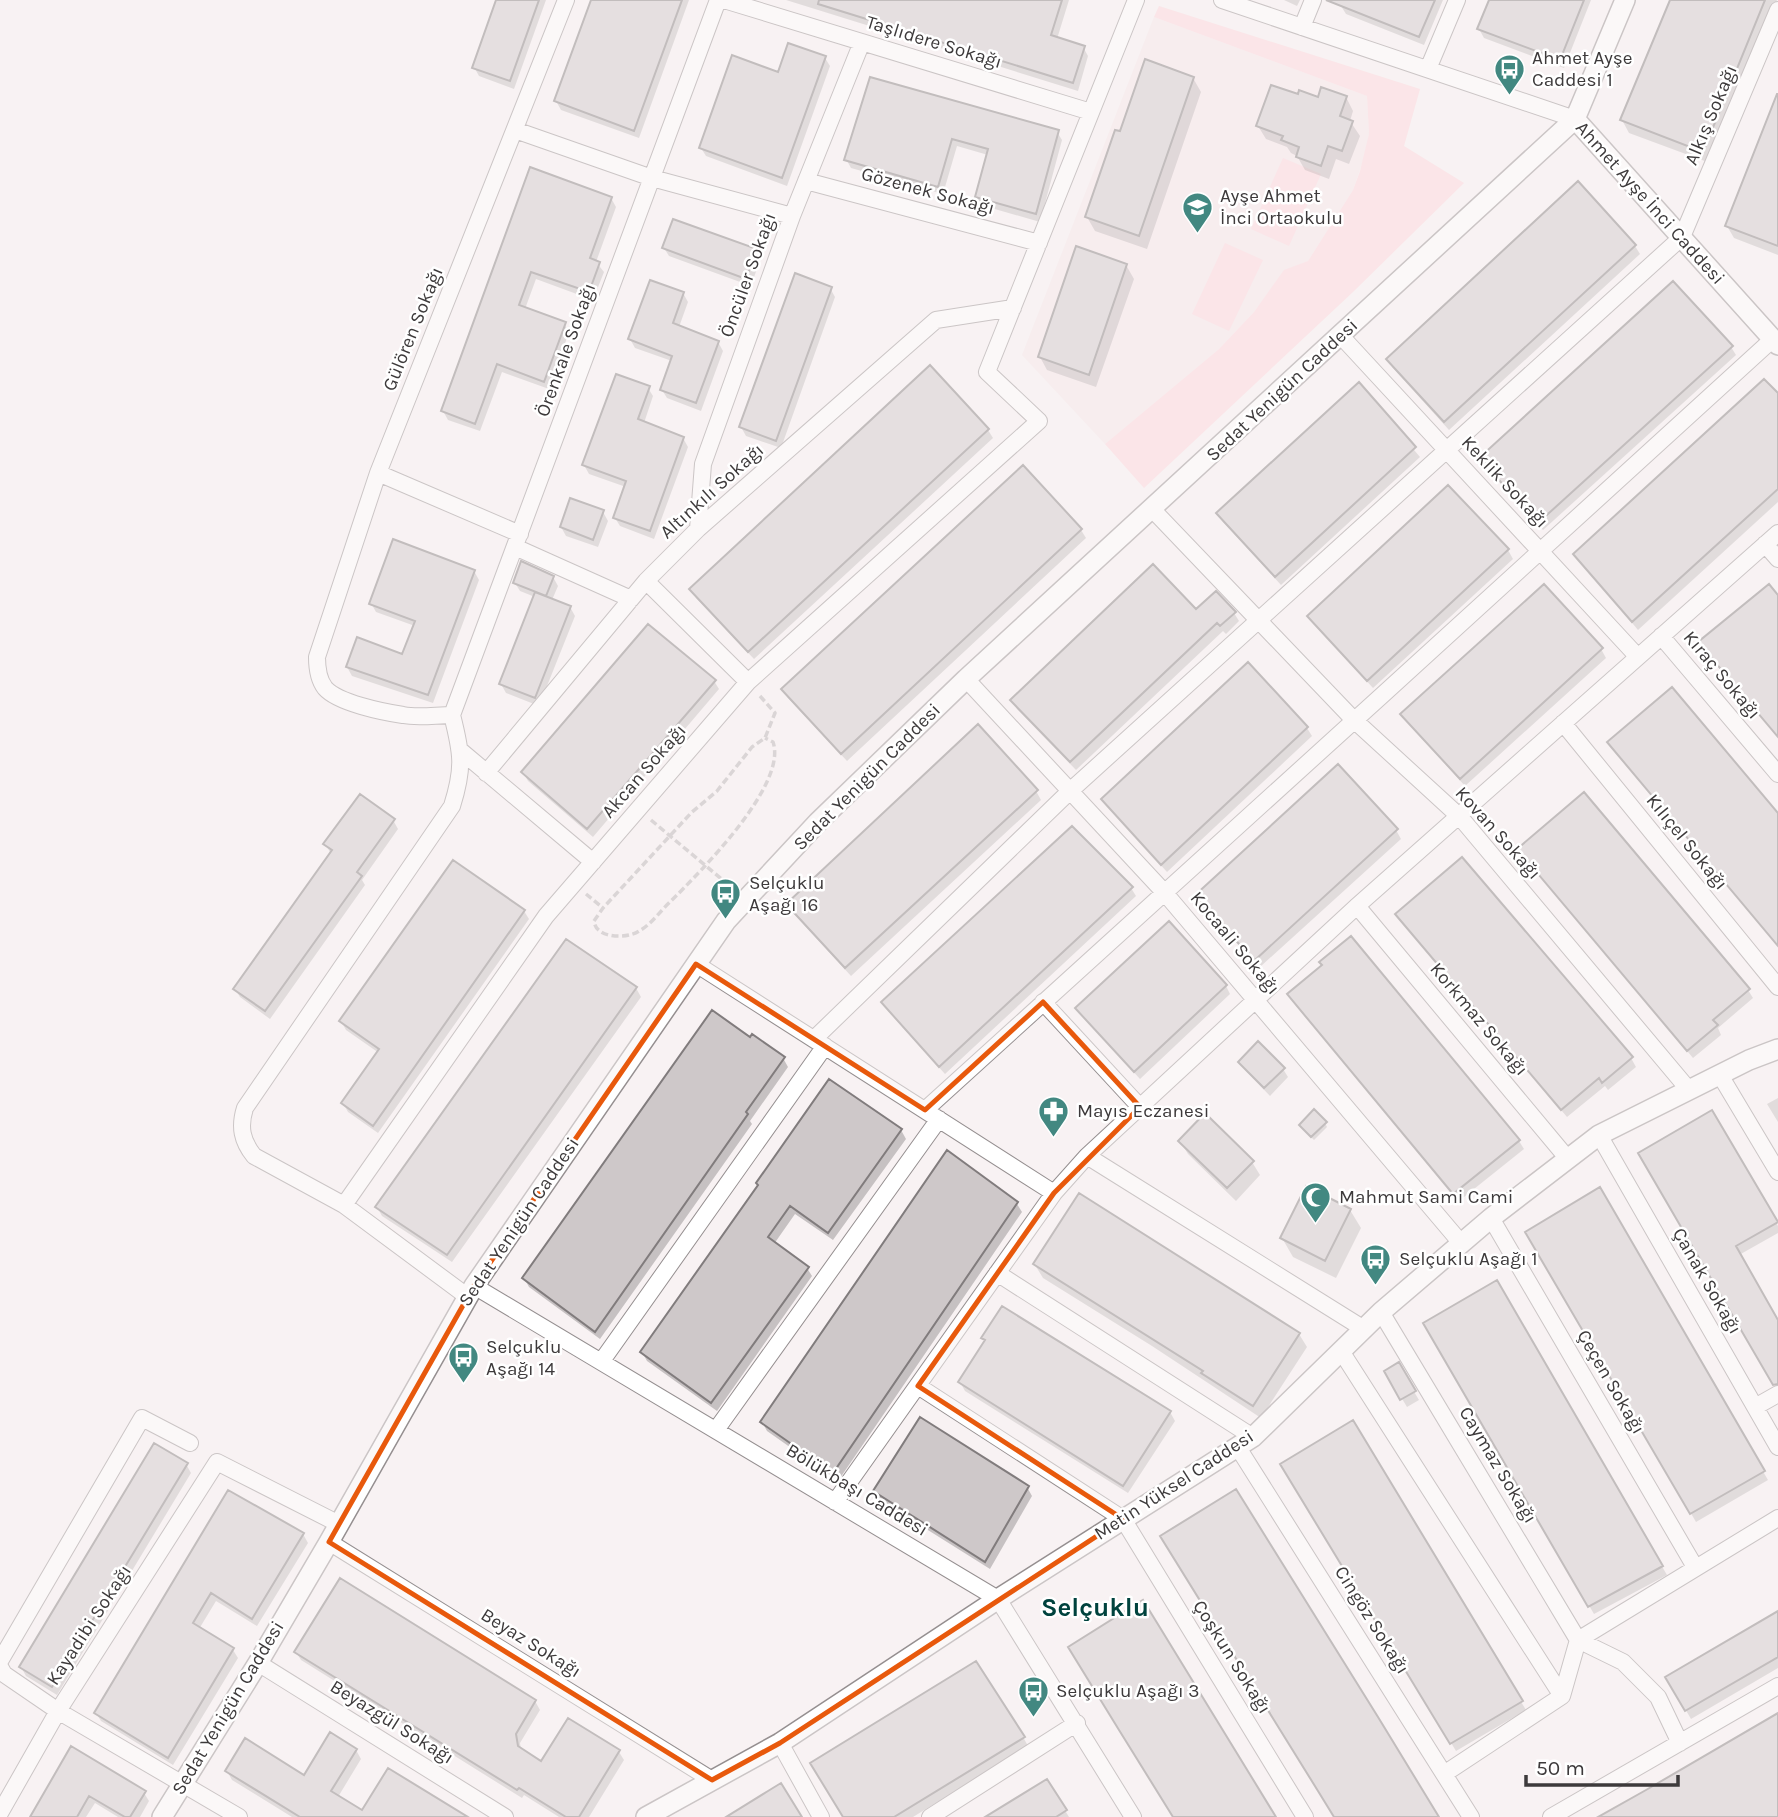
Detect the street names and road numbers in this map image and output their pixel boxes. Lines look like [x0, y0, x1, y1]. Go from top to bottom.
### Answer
street label: Taşlıdere Sokağı [863, 11, 1005, 73]
street label: Alkış Sokağı [1680, 62, 1742, 168]
street label: Ahmet Ayşe İnci Caddesi [1571, 117, 1729, 289]
street label: Gözenek Sokağı [859, 163, 997, 219]
street label: Öncüler Sokağı [715, 210, 781, 340]
street label: Gülören Sokağı [378, 264, 448, 394]
street label: Örenkale Sokağı [532, 280, 600, 420]
street label: Sedat Yenigün Caddesi [1202, 314, 1362, 466]
street label: Keklik Sokağı [1457, 431, 1553, 533]
street label: Altınkılı Sokağı [656, 439, 768, 543]
street label: Kıraç Sokağı [1679, 626, 1765, 724]
street label: Sedat Yenigün Caddesi [789, 699, 945, 855]
street label: Akcan Sokağı [597, 720, 691, 822]
street label: Kovan Sokağı [1451, 782, 1545, 884]
street label: Kılıçel Sokağı [1642, 790, 1732, 894]
street label: Kocaali Sokağı [1186, 887, 1284, 999]
street label: Korkmaz Sokağı [1425, 958, 1533, 1080]
street label: Sedat Yenigün Caddesi [454, 1133, 584, 1311]
street label: Çanak Sokağı [1668, 1224, 1746, 1338]
street label: Çeçen Sokağı [1572, 1326, 1650, 1438]
street label: Caymaz Sokağı [1455, 1403, 1541, 1527]
street label: Metin Yüksel Caddesi [1090, 1425, 1258, 1545]
street label: Bölükbaşı Caddesi [782, 1439, 932, 1541]
street label: Kayadibi Sokağı [42, 1561, 136, 1689]
street label: Cingöz Sokağı [1330, 1562, 1414, 1678]
street label: Çoşkun Sokağı [1188, 1596, 1276, 1718]
street label: Beyaz Sokağı [477, 1604, 585, 1682]
street label: Sedat Yenigün Caddesi [167, 1617, 289, 1799]
street label: Beyazgül Sokağı [326, 1675, 458, 1769]

